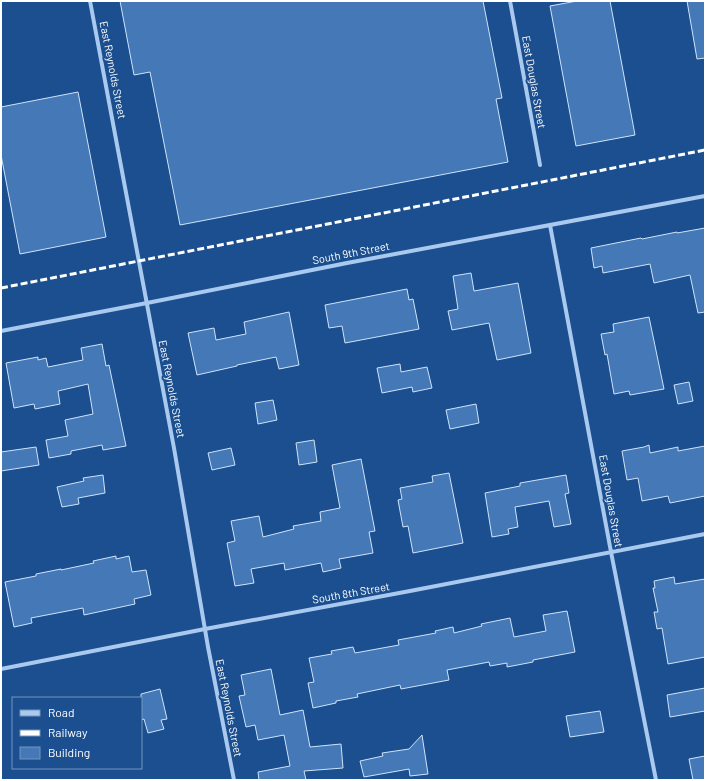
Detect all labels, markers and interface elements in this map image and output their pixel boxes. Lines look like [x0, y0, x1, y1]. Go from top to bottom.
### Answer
street label: East Reynolds Street [98, 20, 129, 120]
street label: East Douglas Street [520, 34, 549, 129]
street label: South 9th Street [311, 239, 391, 266]
street label: East Reynolds Street [157, 339, 188, 439]
street label: East Douglas Street [597, 453, 626, 548]
street label: South 8th Street [311, 579, 391, 606]
street label: East Reynolds Street [214, 658, 245, 758]
legend [12, 697, 142, 769]
text: Road [48, 705, 75, 719]
text: Railway [48, 725, 88, 739]
text: Building [48, 745, 90, 759]

